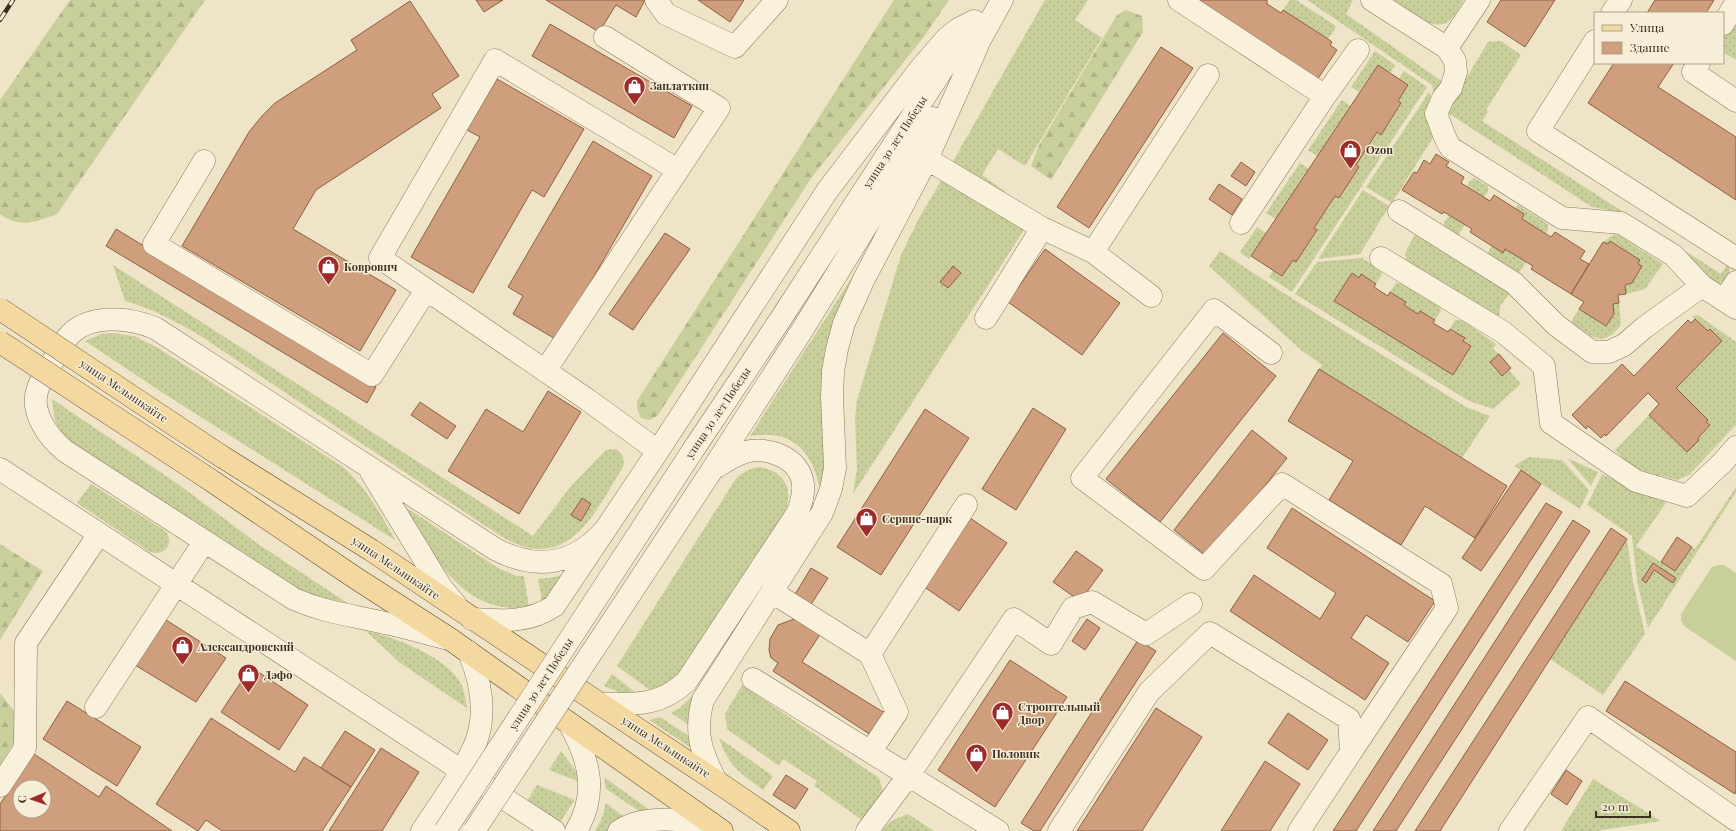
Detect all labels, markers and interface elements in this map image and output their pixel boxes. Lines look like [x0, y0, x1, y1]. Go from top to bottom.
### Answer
legend [1594, 12, 1724, 64]
text: Улица [1629, 19, 1664, 35]
text: Здание [1630, 39, 1670, 55]
shop icon: Заплаткин [622, 73, 648, 106]
place label: Заплаткин [650, 78, 709, 93]
street label: улица 30 лет Победы [859, 92, 930, 192]
shop icon: Ozon [1337, 137, 1363, 170]
place label: Ozon [1366, 142, 1393, 157]
shop icon: Коврович [316, 254, 342, 287]
place label: Коврович [344, 259, 398, 274]
street label: улица Мельникайте [77, 355, 172, 426]
street label: улица 30 лет Победы [681, 364, 754, 462]
shop icon: Сервис-парк [853, 506, 879, 539]
place label: Сервис-парк [882, 511, 952, 526]
street label: улица Мельникайте [349, 532, 444, 603]
shop icon: Александровский [169, 634, 195, 667]
street label: улица 30 лет Победы [505, 634, 576, 734]
place label: Александровский [197, 639, 294, 654]
shop icon: Дэфо [236, 662, 262, 695]
place label: Дэфо [264, 667, 292, 682]
place label: Строительный Двор [1018, 699, 1100, 727]
shop icon: Строительный Двор [990, 700, 1016, 733]
street label: улица Мельникайте [618, 712, 714, 781]
shop icon: Половик [964, 741, 990, 774]
place label: Половик [992, 746, 1040, 761]
north arrow [12, 779, 52, 819]
scale bar [1596, 793, 1650, 819]
text: С [14, 795, 29, 804]
text: 20 m [1602, 798, 1629, 814]

